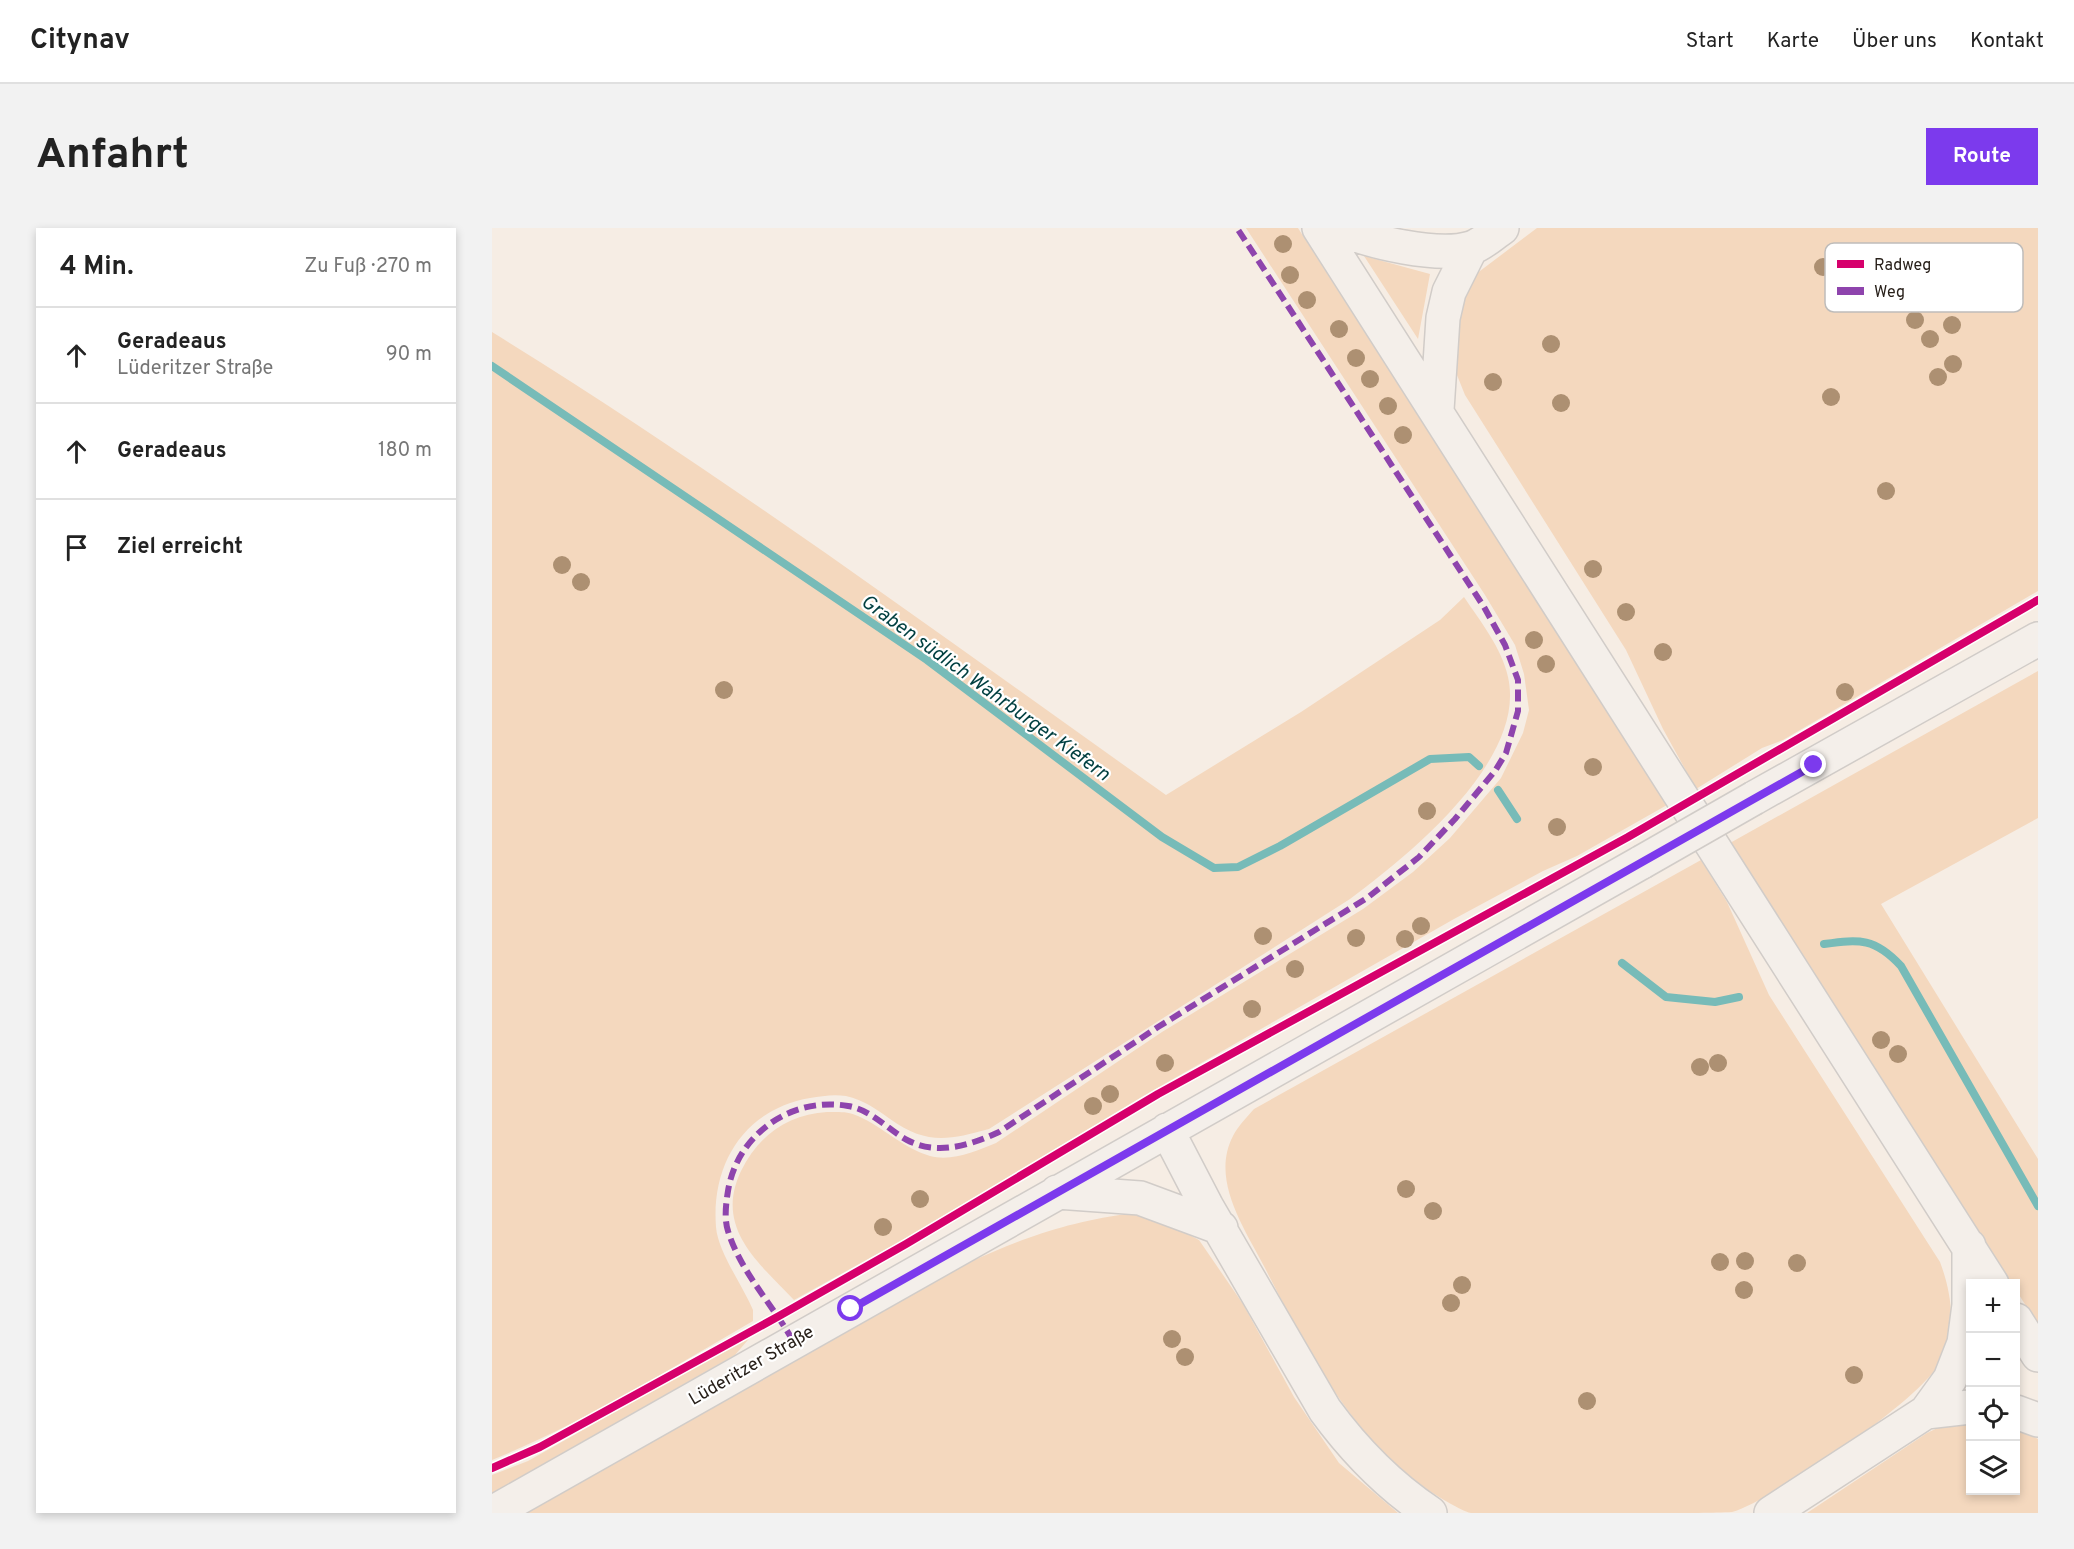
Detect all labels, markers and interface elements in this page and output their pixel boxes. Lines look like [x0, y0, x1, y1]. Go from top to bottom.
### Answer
text: Citynav [30, 23, 130, 59]
text: Start [1686, 28, 1734, 55]
text: Karte [1767, 28, 1819, 55]
text: Über uns [1852, 28, 1937, 55]
text: Kontakt [1970, 28, 2044, 55]
button: Route [1926, 128, 2038, 185]
text: Anfahrt [36, 130, 189, 183]
legend [1825, 243, 2023, 312]
text: 4 Min. [60, 251, 134, 284]
text: Zu Fuß · 270 m [304, 254, 432, 280]
text: Radweg [1874, 256, 1931, 276]
text: Weg [1874, 283, 1905, 303]
text: Geradeaus [117, 329, 227, 356]
icon: ahead [60, 339, 93, 372]
text: 90 m [386, 342, 432, 368]
text: Lüderitzer Straße [117, 356, 273, 382]
icon: ahead [60, 435, 93, 468]
text: Geradeaus [117, 438, 227, 465]
text: 180 m [378, 438, 432, 464]
icon: arrive [60, 531, 93, 564]
text: Ziel erreicht [117, 534, 243, 561]
water label: Graben südlich Wahrburger Kiefern [855, 589, 1115, 788]
route end [1800, 751, 1826, 777]
map controls [1966, 1279, 2020, 1495]
button: + [1966, 1279, 2020, 1333]
route start [837, 1295, 863, 1321]
street label: Lüderitzer Straße [685, 1321, 818, 1411]
button: − [1966, 1333, 2020, 1387]
button: locate [1966, 1387, 2020, 1441]
button: layers [1966, 1441, 2020, 1495]

